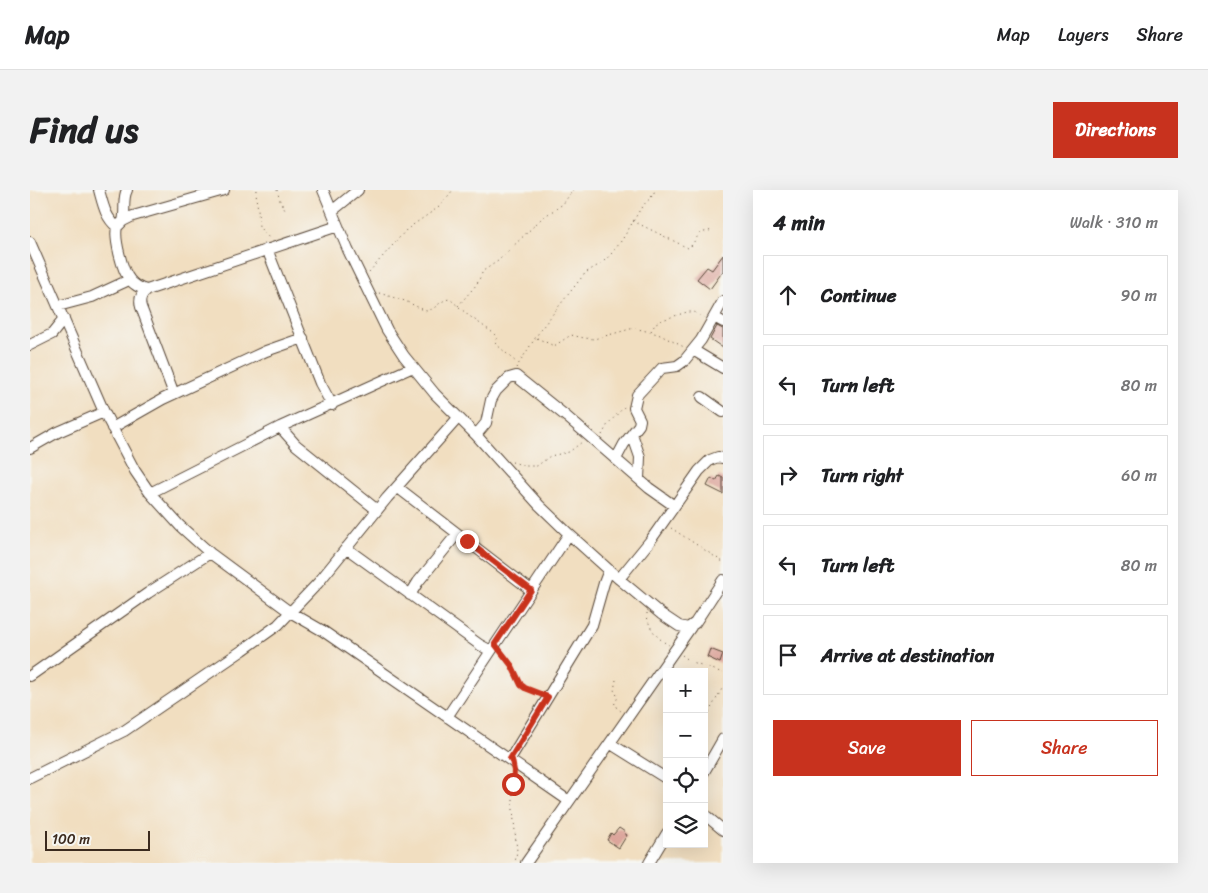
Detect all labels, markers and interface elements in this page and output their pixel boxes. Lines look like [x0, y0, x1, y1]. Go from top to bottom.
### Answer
text: Map [25, 14, 69, 56]
text: Map [997, 19, 1030, 51]
text: Layers [1058, 19, 1109, 51]
text: Share [1137, 19, 1183, 51]
text: Find us [30, 99, 138, 161]
button: Directions [1053, 102, 1178, 158]
text: 4 min [773, 204, 825, 242]
text: Walk · 310 m [1070, 208, 1158, 237]
text: Continue [821, 279, 897, 312]
icon: ahead [774, 281, 802, 309]
text: 90 m [1121, 281, 1157, 310]
text: Turn left [821, 369, 894, 402]
icon: left [774, 371, 802, 399]
text: 80 m [1121, 371, 1157, 400]
text: Turn right [821, 459, 903, 492]
icon: right [774, 461, 802, 489]
text: 60 m [1121, 461, 1157, 490]
route end [456, 530, 479, 553]
text: Turn left [821, 549, 894, 582]
icon: left [774, 551, 802, 579]
text: 80 m [1121, 551, 1157, 580]
text: Arrive at destination [821, 639, 994, 672]
icon: arrive [774, 641, 802, 669]
map controls [663, 668, 708, 848]
button: + [663, 668, 708, 713]
button: − [663, 713, 708, 758]
button: Save [773, 720, 961, 776]
button: Share [971, 720, 1158, 776]
button: locate [663, 758, 708, 803]
route start [502, 773, 525, 796]
button: layers [663, 803, 708, 848]
text: 100 m [52, 827, 90, 852]
scale bar [45, 828, 150, 851]

